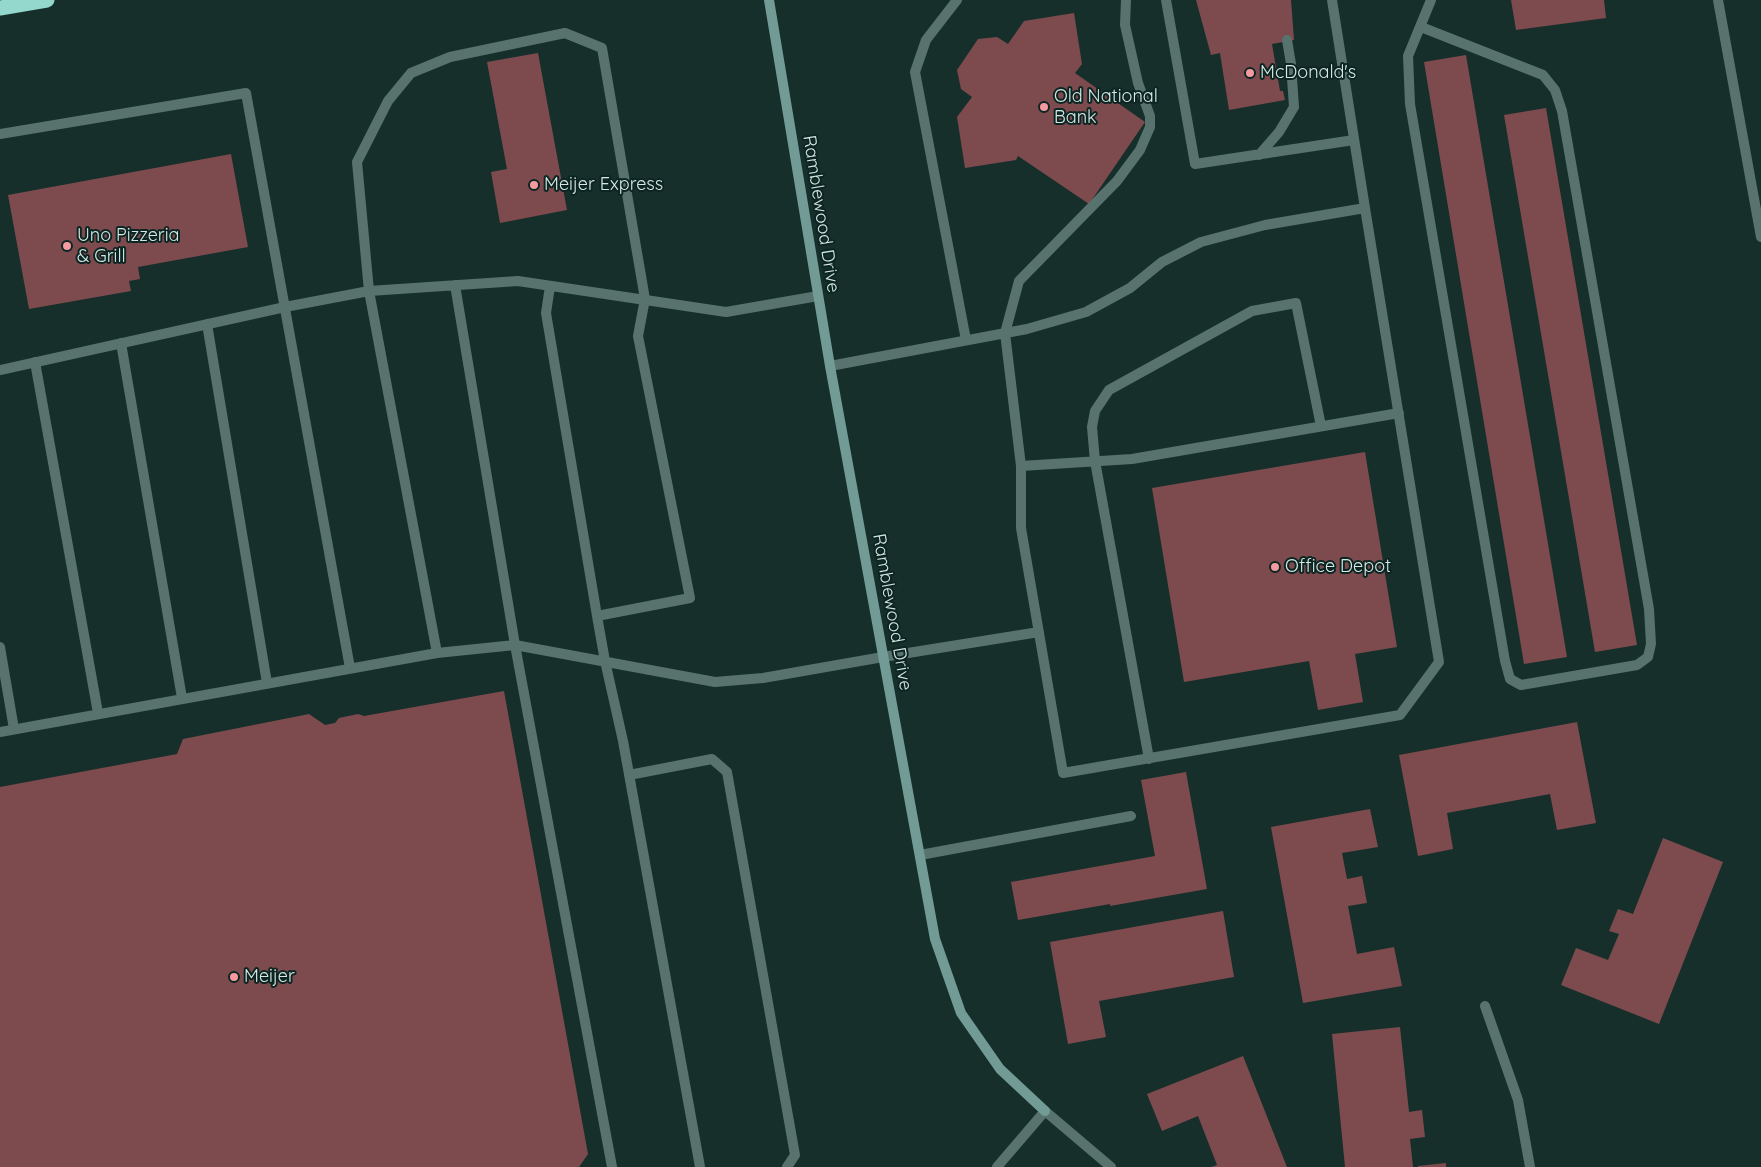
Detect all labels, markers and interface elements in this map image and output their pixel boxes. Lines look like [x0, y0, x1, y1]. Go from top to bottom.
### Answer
place label: McDonald's [1260, 62, 1356, 84]
marker: McDonald's [1244, 67, 1256, 79]
place label: Old National Bank [1054, 86, 1158, 128]
marker: Old National Bank [1038, 101, 1050, 113]
street label: Ramblewood Drive [798, 134, 844, 294]
place label: Meijer Express [544, 174, 663, 196]
marker: Meijer Express [528, 179, 540, 191]
place label: Uno Pizzeria & Grill [77, 225, 180, 268]
marker: Uno Pizzeria & Grill [61, 240, 73, 252]
street label: Ramblewood Drive [868, 532, 916, 692]
place label: Office Depot [1285, 556, 1391, 578]
marker: Office Depot [1269, 561, 1281, 573]
place label: Meijer [244, 966, 295, 988]
marker: Meijer [228, 971, 240, 983]

